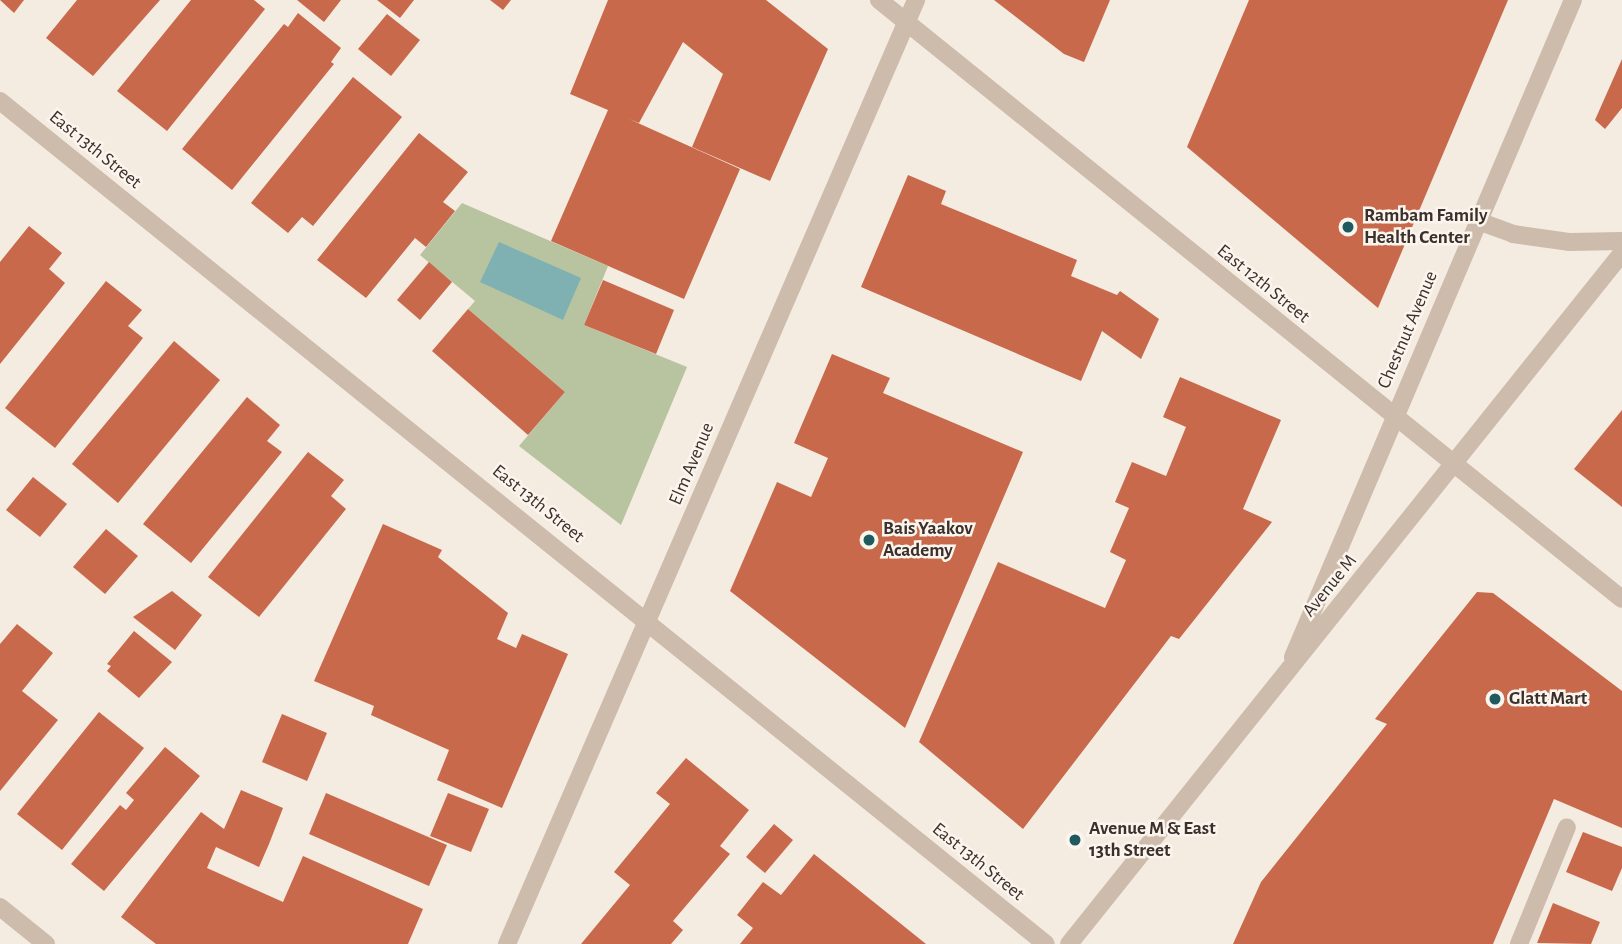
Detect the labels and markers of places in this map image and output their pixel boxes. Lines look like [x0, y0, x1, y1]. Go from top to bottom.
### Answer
place label: Rambam Family Health Center [1364, 205, 1488, 249]
marker: Rambam Family Health Center [1338, 217, 1358, 237]
place label: Bais Yaakov Academy [883, 518, 973, 562]
marker: Bais Yaakov Academy [861, 532, 877, 548]
place label: Glatt Mart [1509, 688, 1587, 710]
marker: Glatt Mart [1487, 691, 1503, 707]
place label: Avenue M & East 13th Street [1089, 818, 1216, 862]
marker: Avenue M & East 13th Street [1067, 832, 1083, 848]

